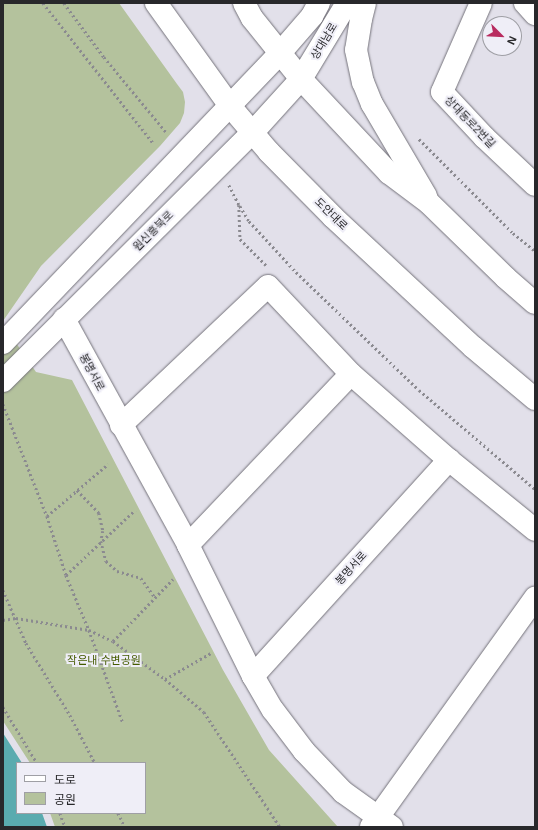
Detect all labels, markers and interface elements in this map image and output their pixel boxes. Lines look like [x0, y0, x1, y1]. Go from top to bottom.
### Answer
north arrow [482, 16, 522, 56]
street label: 상대남로 [308, 20, 340, 62]
text: N [505, 34, 519, 47]
street label: 상대동로2번길 [442, 93, 498, 151]
street label: 도안대로 [312, 195, 350, 233]
street label: 원신흥북로 [130, 208, 176, 254]
street label: 봉명서로 [77, 351, 107, 393]
street label: 봉명서로 [333, 549, 369, 587]
park label: 작은내 수변공원 [67, 653, 141, 667]
legend [16, 762, 146, 814]
text: 도로 [54, 773, 76, 787]
text: 공원 [54, 793, 76, 807]

